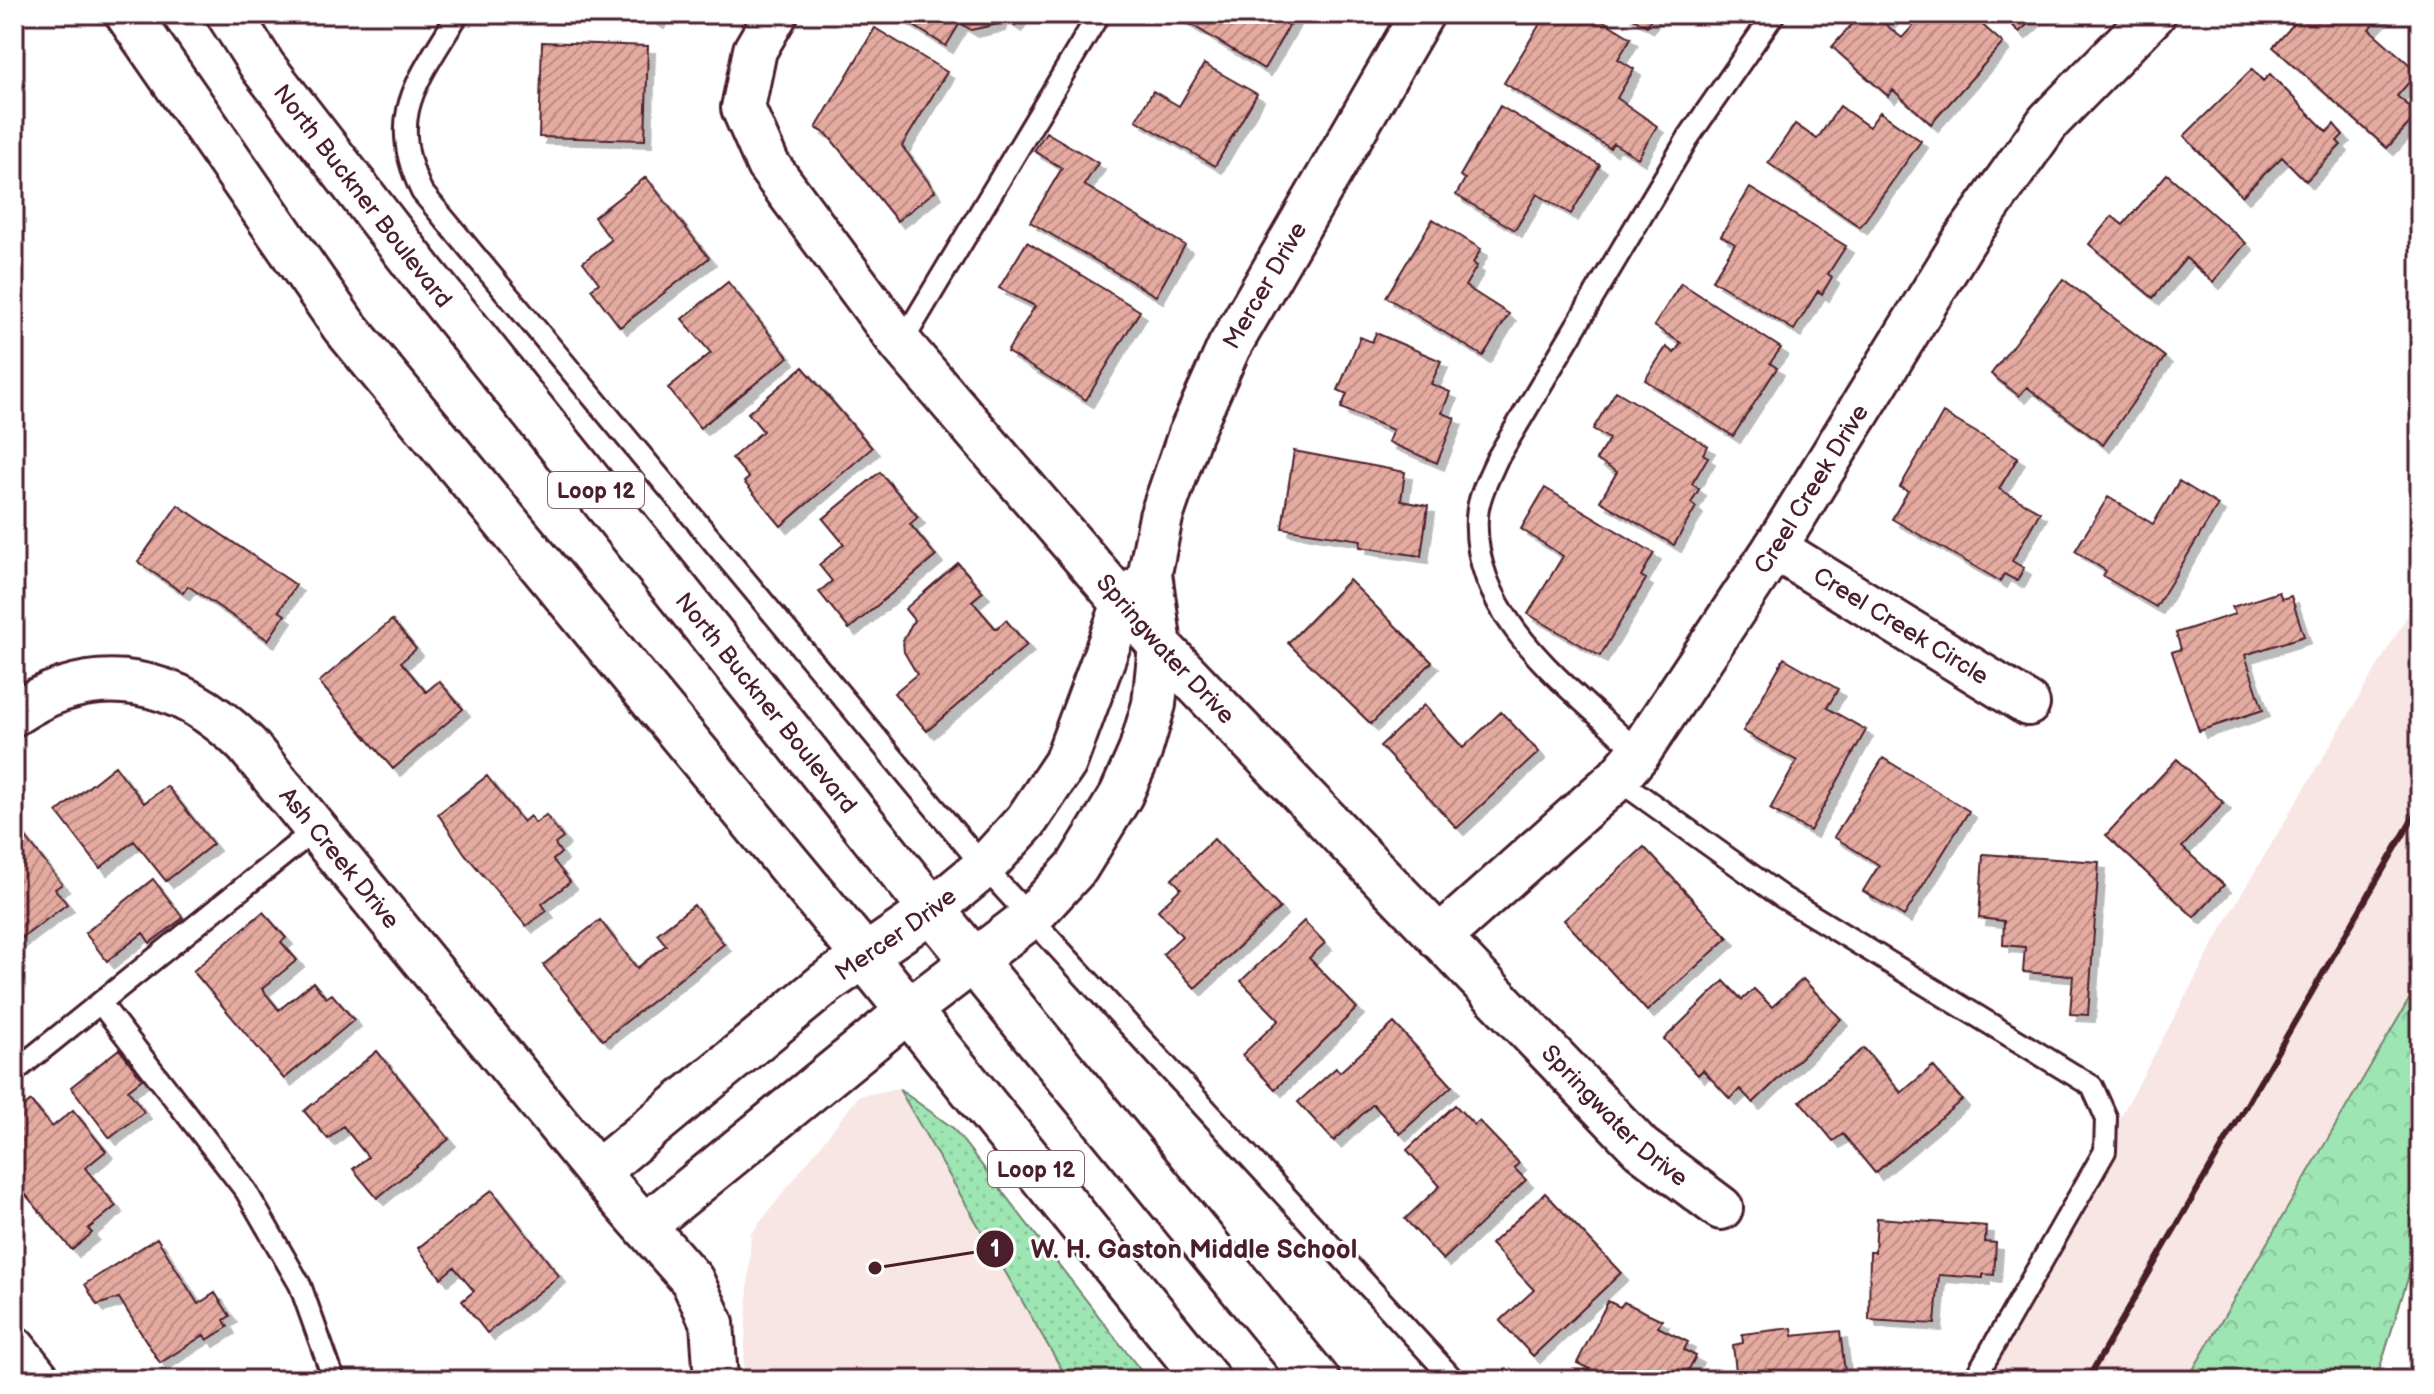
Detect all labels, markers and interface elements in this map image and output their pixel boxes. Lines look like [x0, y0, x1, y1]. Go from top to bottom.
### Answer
street label: North Buckner Boulevard [267, 79, 458, 314]
street label: Mercer Drive [1217, 217, 1313, 354]
street label: Creel Creek Drive [1748, 399, 1875, 579]
road number: Loop 12 [548, 472, 644, 508]
street label: Creel Creek Circle [1808, 561, 1994, 691]
street label: Springwater Drive [1090, 568, 1241, 730]
street label: North Buckner Boulevard [669, 587, 863, 819]
street label: Ash Creek Drive [273, 782, 406, 935]
street label: Mercer Drive [830, 882, 963, 987]
street label: Springwater Drive [1535, 1039, 1693, 1193]
road number: Loop 12 [988, 1151, 1084, 1187]
callout: W. H. Gaston Middle School [975, 1224, 1374, 1274]
text: 1 [990, 1235, 1000, 1264]
text: W. H. Gaston Middle School [1031, 1235, 1357, 1266]

